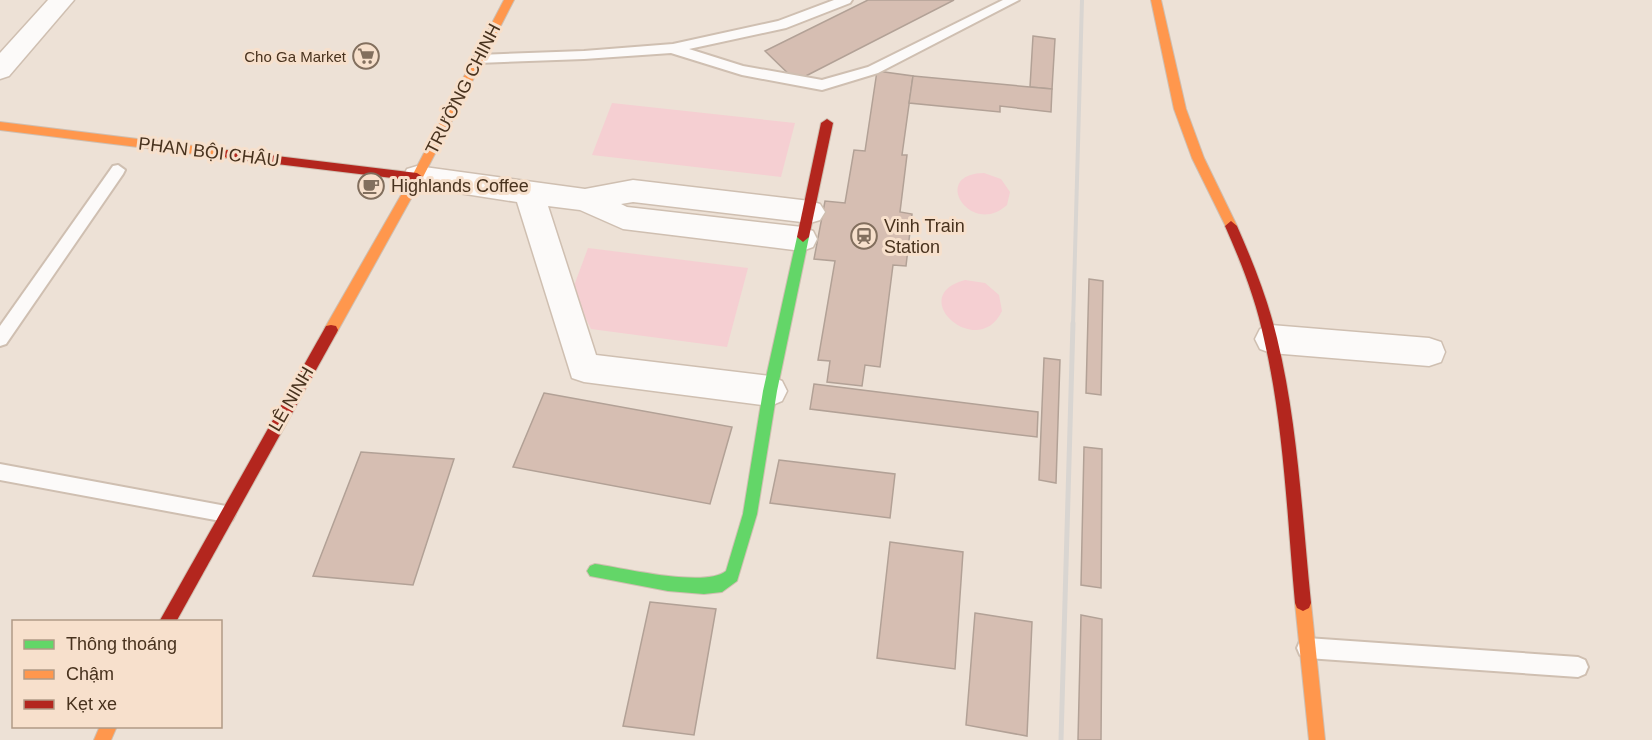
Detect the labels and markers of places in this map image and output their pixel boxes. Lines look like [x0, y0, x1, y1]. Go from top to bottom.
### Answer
supermarket icon: Cho Ga Market [351, 41, 381, 71]
place label: Cho Ga Market [244, 48, 347, 65]
cafe icon: Highlands Coffee [356, 171, 386, 201]
place label: Highlands Coffee [391, 176, 529, 196]
place label: Vinh Train Station [884, 216, 965, 257]
station icon: Vinh Train Station [849, 221, 879, 251]

